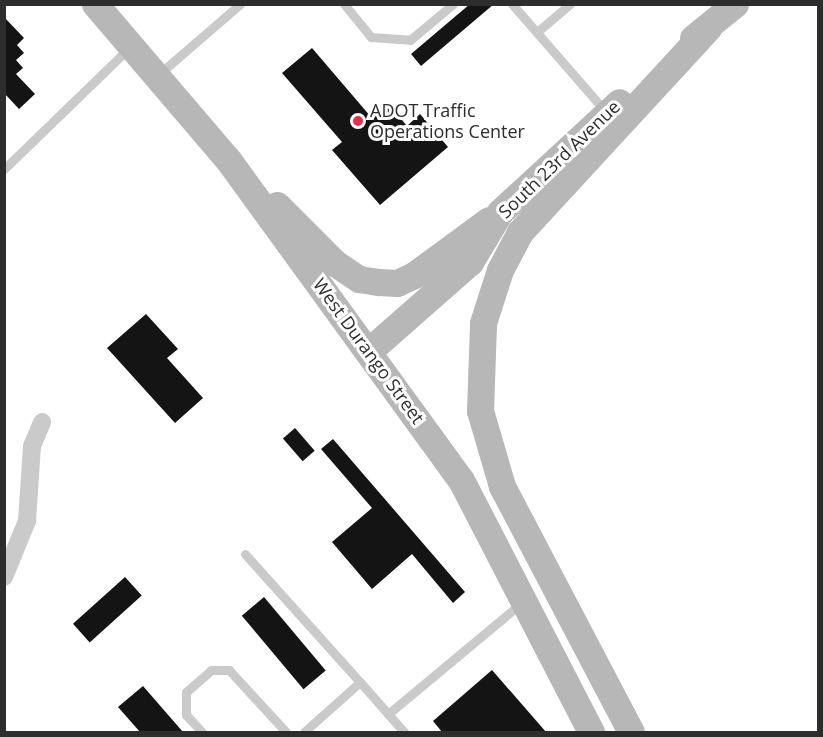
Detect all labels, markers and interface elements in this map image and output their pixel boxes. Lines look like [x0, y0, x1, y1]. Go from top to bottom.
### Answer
street label: South 23rd Avenue [494, 96, 624, 222]
place label: ADOT Traffic Operations Center [370, 100, 525, 142]
marker: ADOT Traffic Operations Center [351, 114, 365, 128]
street label: West Durango Street [309, 274, 429, 428]

